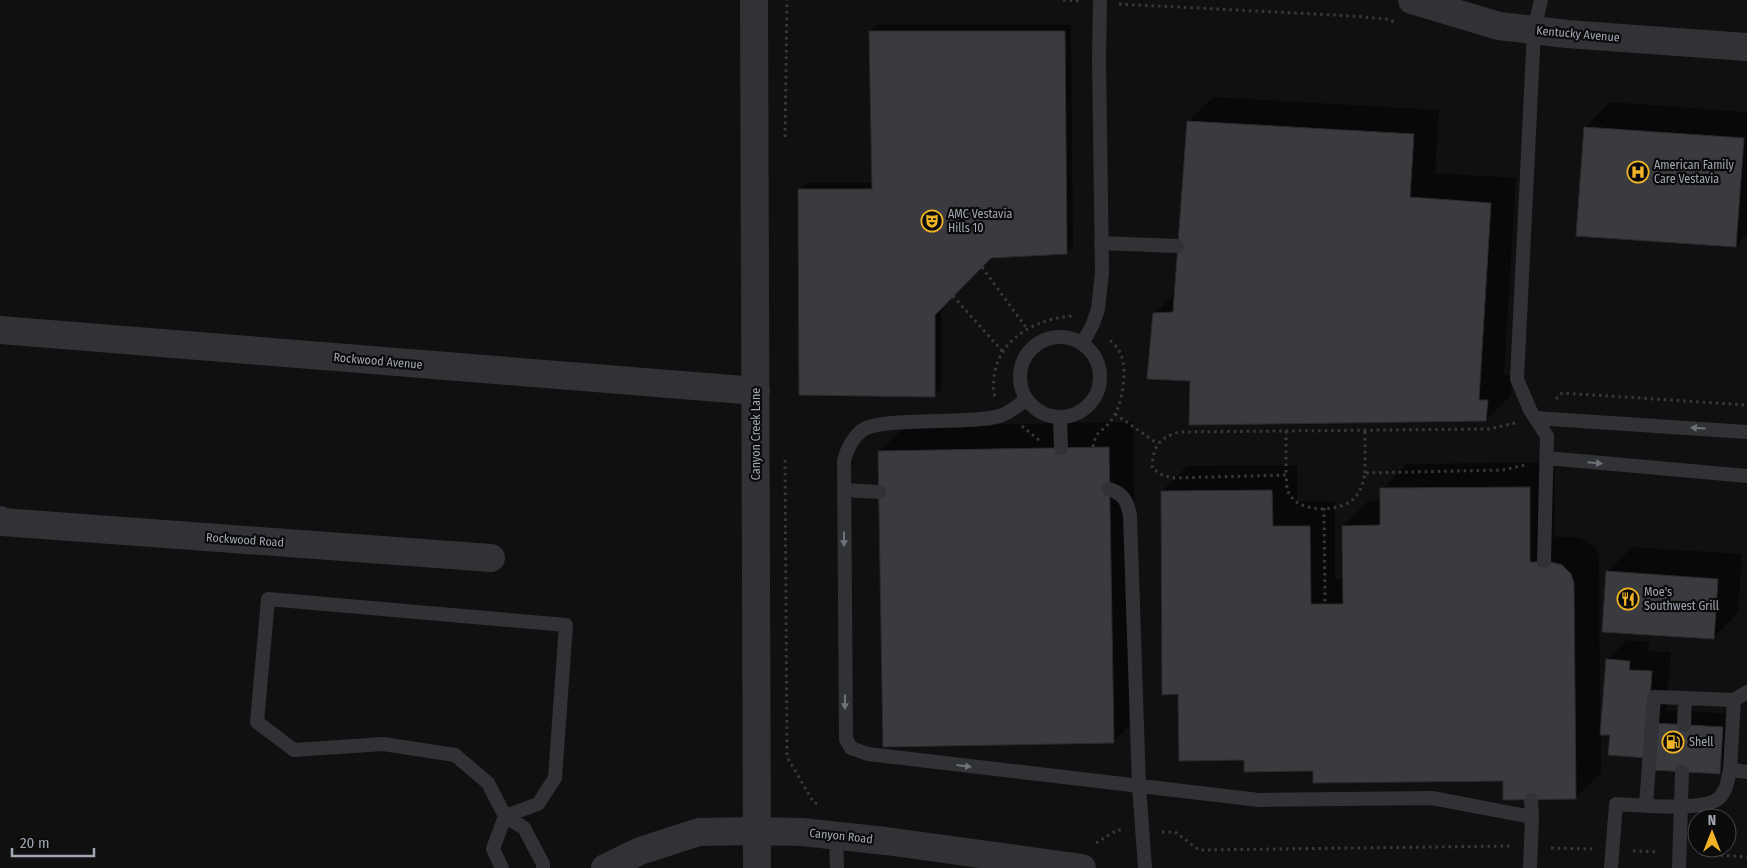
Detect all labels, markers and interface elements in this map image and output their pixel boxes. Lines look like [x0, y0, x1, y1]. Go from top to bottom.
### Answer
street label: Kentucky Avenue [1536, 23, 1620, 45]
place label: American Family Care Vestavia [1654, 158, 1734, 186]
hospital icon: American Family Care Vestavia [1626, 160, 1650, 184]
place label: AMC Vestavia Hills 10 [948, 207, 1012, 235]
theatre icon: AMC Vestavia Hills 10 [920, 209, 944, 233]
street label: Rockwood Avenue [333, 350, 423, 372]
street label: Canyon Creek Lane [749, 388, 763, 480]
one-way arrow [1690, 424, 1706, 432]
one-way arrow [1588, 459, 1604, 467]
street label: Rockwood Road [206, 530, 284, 550]
one-way arrow [840, 531, 848, 547]
place label: Moe's Southwest Grill [1644, 585, 1719, 613]
restaurant icon: Moe's Southwest Grill [1616, 587, 1640, 611]
one-way arrow [841, 694, 849, 710]
fuel station icon: Shell [1661, 730, 1685, 754]
place label: Shell [1689, 735, 1714, 749]
one-way arrow [956, 762, 972, 770]
north arrow [1687, 808, 1737, 858]
text: N [1708, 812, 1716, 829]
scale bar [12, 826, 95, 858]
street label: Canyon Road [809, 826, 873, 846]
text: 20 m [20, 834, 50, 852]

